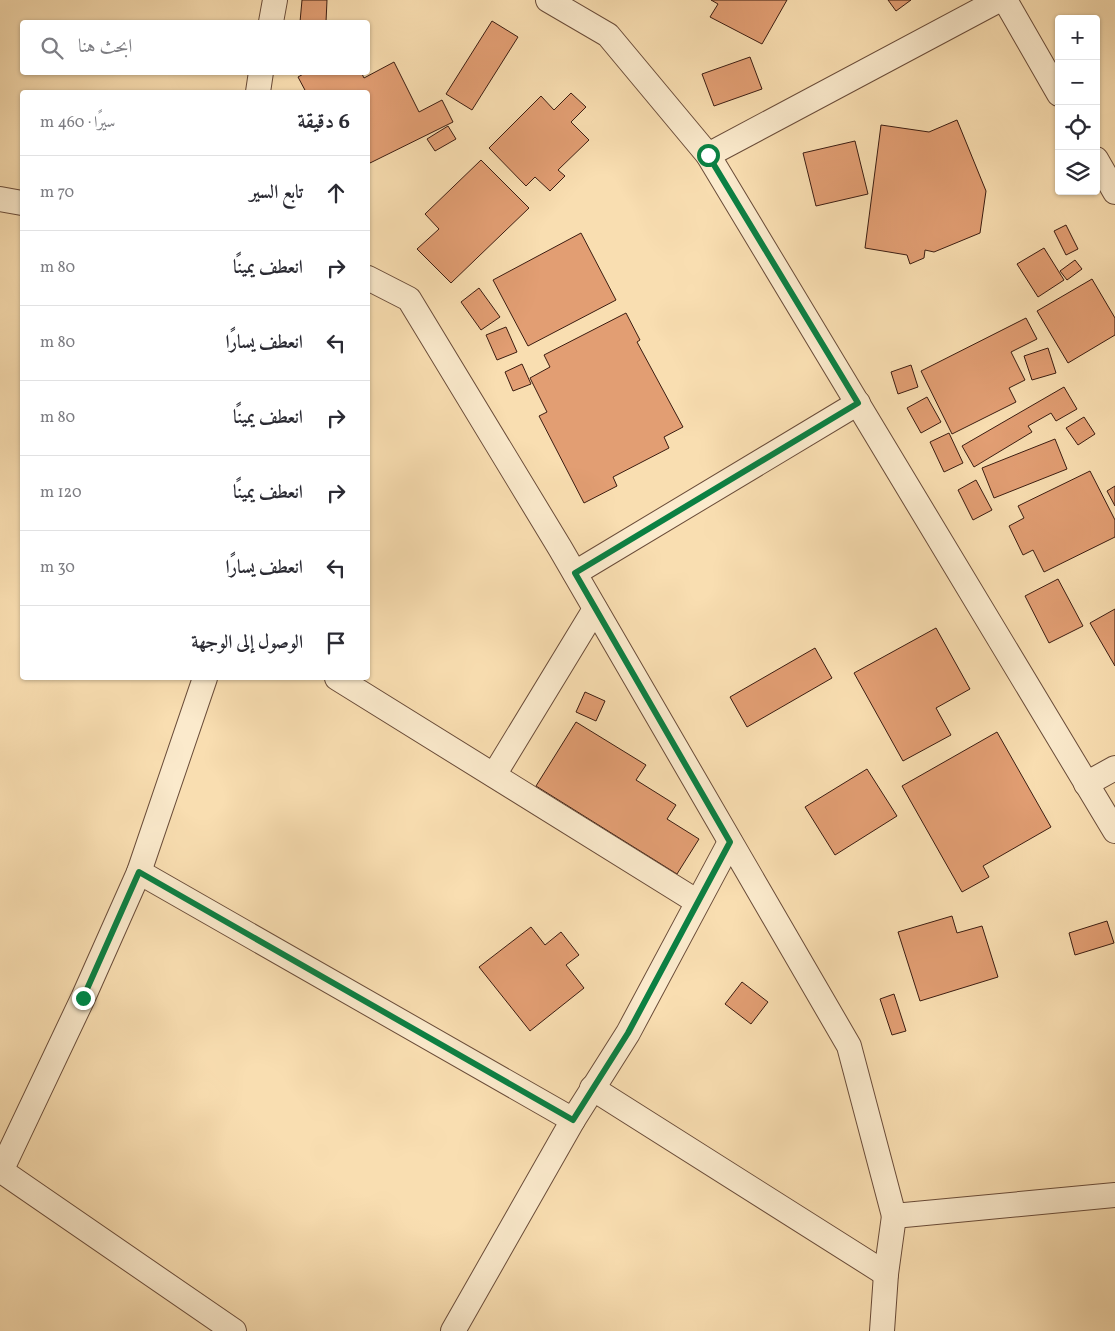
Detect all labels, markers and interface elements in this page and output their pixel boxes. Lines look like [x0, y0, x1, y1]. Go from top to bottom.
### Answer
map controls [1055, 15, 1100, 195]
button: + [1055, 15, 1100, 60]
search box [20, 20, 370, 75]
icon: search [38, 34, 66, 62]
text: ابحث هنا [78, 34, 132, 60]
button: − [1055, 60, 1100, 105]
button: locate [1055, 105, 1100, 150]
text: 6 دقيقة [298, 108, 350, 137]
text: سيرًا · 460 m [40, 112, 115, 134]
route start [697, 144, 720, 167]
button: layers [1055, 150, 1100, 195]
icon: ahead [322, 179, 350, 207]
text: تابع السير [250, 180, 303, 206]
text: 70 m [40, 182, 74, 204]
icon: right [322, 254, 350, 282]
text: انعطف يمينًا [233, 255, 303, 281]
text: 80 m [40, 257, 75, 279]
icon: left [322, 329, 350, 357]
text: انعطف يسارًا [225, 330, 303, 356]
text: 80 m [40, 332, 75, 354]
icon: right [322, 404, 350, 432]
text: انعطف يمينًا [233, 405, 303, 431]
text: 80 m [40, 407, 75, 429]
icon: right [322, 479, 350, 507]
text: انعطف يمينًا [233, 480, 303, 506]
text: 120 m [40, 482, 82, 504]
icon: left [322, 554, 350, 582]
text: انعطف يسارًا [225, 555, 303, 581]
text: 30 m [40, 557, 75, 579]
icon: arrive [322, 629, 350, 657]
text: الوصول إلى الوجهة [191, 630, 303, 656]
route end [72, 987, 95, 1010]

